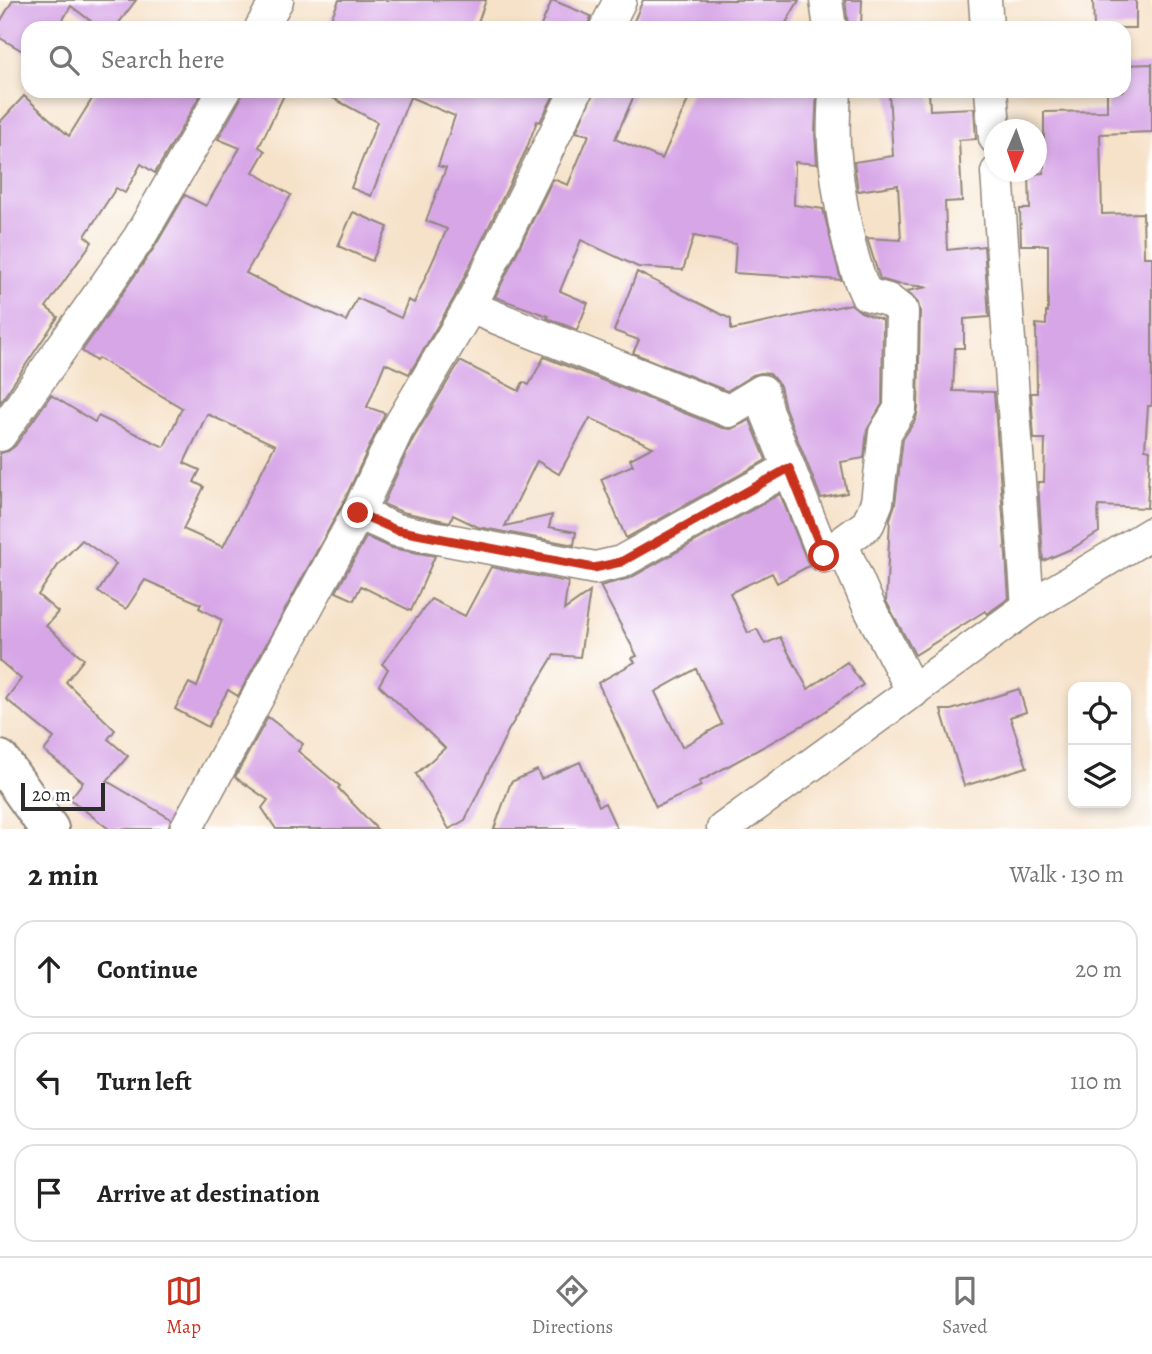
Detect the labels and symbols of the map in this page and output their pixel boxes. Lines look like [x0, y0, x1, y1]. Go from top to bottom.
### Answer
north arrow [984, 119, 1047, 182]
route end [342, 497, 373, 528]
route start [808, 540, 839, 571]
scale bar [21, 780, 105, 812]

